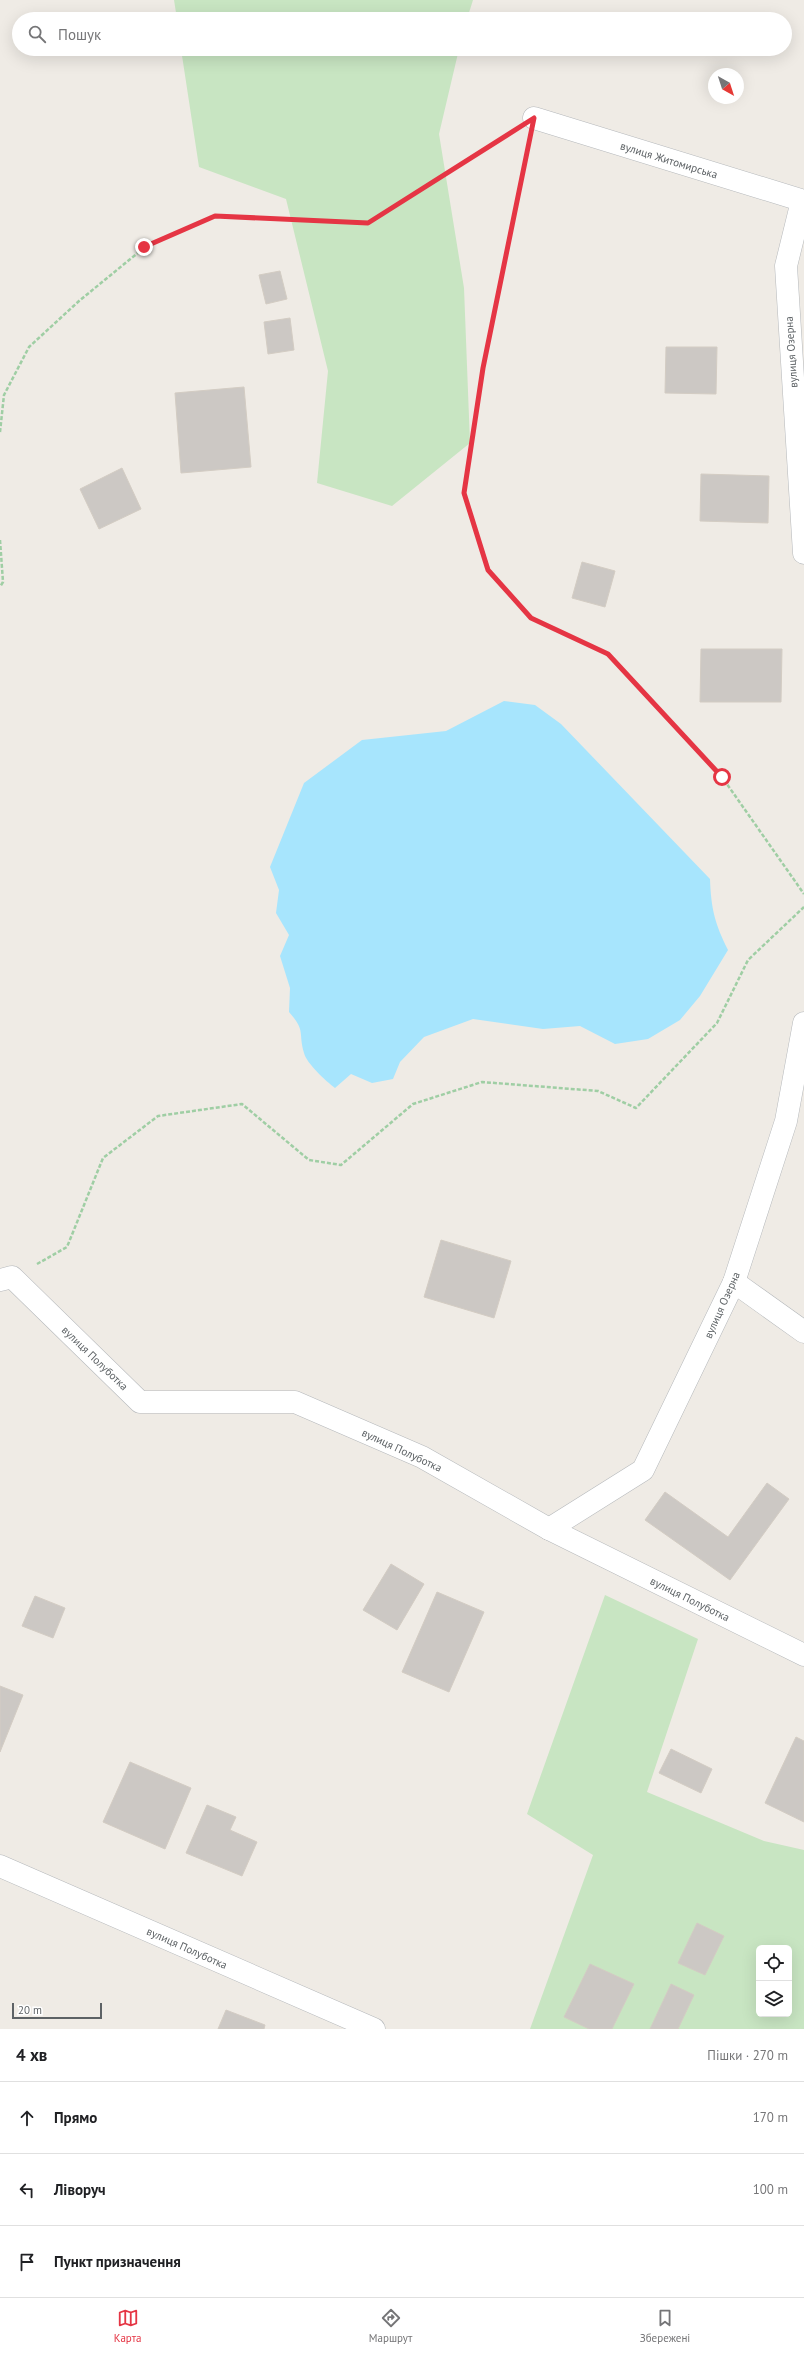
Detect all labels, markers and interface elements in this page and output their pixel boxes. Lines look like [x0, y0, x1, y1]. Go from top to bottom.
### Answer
search box [12, 12, 792, 56]
icon: search [26, 23, 48, 45]
text: Пошук [58, 25, 101, 44]
north arrow [708, 68, 744, 104]
street label: вулиця Житомирська [619, 139, 719, 181]
route end [135, 238, 153, 256]
street label: вулиця Озерна [782, 316, 800, 388]
route start [713, 768, 731, 786]
street label: вулиця Озерна [701, 1269, 743, 1341]
street label: вулиця Полуботка [59, 1323, 131, 1393]
street label: вулиця Полуботка [360, 1425, 444, 1475]
street label: вулиця Полуботка [648, 1574, 732, 1624]
street label: вулиця Полуботка [145, 1924, 229, 1972]
map controls [756, 1945, 792, 2017]
button: locate [756, 1945, 792, 1981]
button: layers [756, 1981, 792, 2017]
scale bar [12, 2001, 102, 2020]
text: 20 m [18, 2003, 42, 2017]
text: 4 хв [16, 2044, 47, 2066]
text: Пішки · 270 m [707, 2047, 788, 2064]
icon: ahead [16, 2107, 38, 2129]
text: Прямо [54, 2108, 97, 2127]
text: 170 m [753, 2109, 788, 2126]
icon: left [16, 2179, 38, 2201]
text: Ліворуч [54, 2180, 106, 2199]
text: 100 m [753, 2181, 788, 2198]
icon: arrive [16, 2251, 38, 2273]
text: Пункт призначення [54, 2252, 181, 2271]
tab: Карта [114, 2307, 141, 2345]
tab: Маршрут [369, 2307, 412, 2345]
tab: Збережені [640, 2307, 690, 2345]

